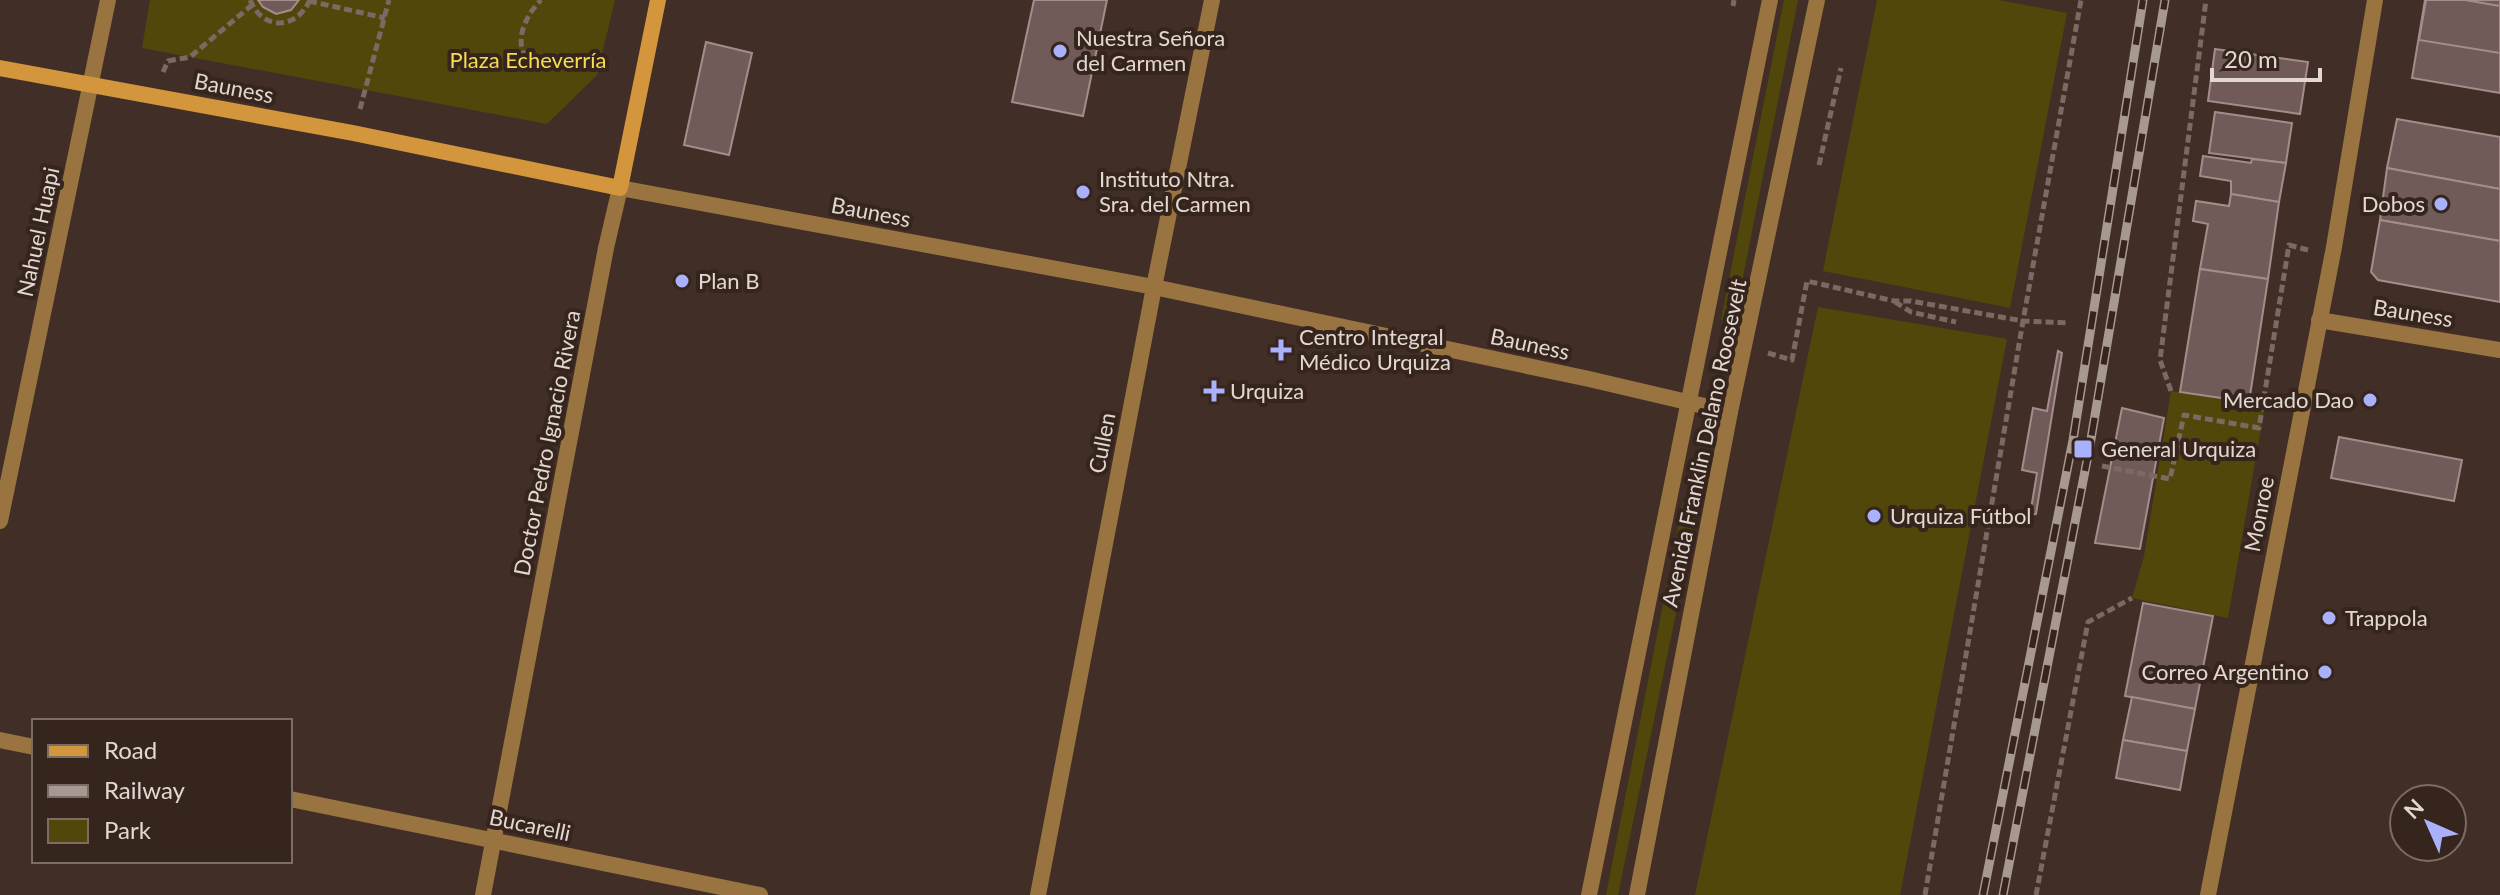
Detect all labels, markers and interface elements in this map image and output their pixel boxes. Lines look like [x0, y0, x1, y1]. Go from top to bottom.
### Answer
place label: Nuestra Señora del Carmen [1076, 24, 1225, 76]
scale bar [2212, 32, 2320, 82]
marker: Nuestra Señora del Carmen [1051, 42, 1069, 60]
text: 20 m [2224, 44, 2278, 73]
park label: Plaza Echeverría [449, 46, 607, 73]
street label: Bauness [192, 67, 276, 108]
street label: Nahuel Huapi [11, 165, 64, 299]
place label: Instituto Ntra. Sra. del Carmen [1099, 165, 1251, 217]
marker: Instituto Ntra. Sra. del Carmen [1074, 183, 1092, 201]
place label: Dobos [2362, 190, 2425, 217]
street label: Bauness [829, 191, 913, 232]
marker: Dobos [2432, 195, 2450, 213]
place label: Plan B [698, 267, 759, 294]
marker: Plan B [673, 272, 691, 290]
street label: Avenida Franklin Delano Roosevelt [1656, 276, 1752, 609]
street label: Bauness [2371, 293, 2455, 332]
street label: Doctor Pedro Ignacio Rivera [508, 308, 586, 578]
street label: Bauness [1488, 322, 1572, 365]
place label: Centro Integral Médico Urquiza [1299, 323, 1451, 375]
marker: Centro Integral Médico Urquiza [1270, 339, 1292, 361]
place label: Urquiza [1230, 377, 1304, 404]
marker: Urquiza [1205, 382, 1223, 400]
place label: Mercado Dao [2223, 386, 2354, 413]
marker: Mercado Dao [2361, 391, 2379, 409]
street label: Cullen [1082, 410, 1121, 475]
place label: General Urquiza [2101, 435, 2256, 462]
marker: General Urquiza [2072, 438, 2094, 460]
street label: Monroe [2238, 474, 2279, 554]
place label: Urquiza Fútbol [1890, 502, 2032, 529]
marker: Urquiza Fútbol [1865, 507, 1883, 525]
place label: Trappola [2345, 604, 2428, 631]
marker: Trappola [2320, 609, 2338, 627]
place label: Correo Argentino [2142, 658, 2309, 685]
marker: Correo Argentino [2316, 663, 2334, 681]
legend [32, 719, 292, 863]
text: Road [104, 735, 157, 764]
text: Railway [104, 775, 186, 804]
north arrow [2388, 783, 2468, 863]
text: N [2398, 793, 2429, 824]
street label: Bucarelli [487, 803, 573, 846]
text: Park [104, 815, 152, 844]

